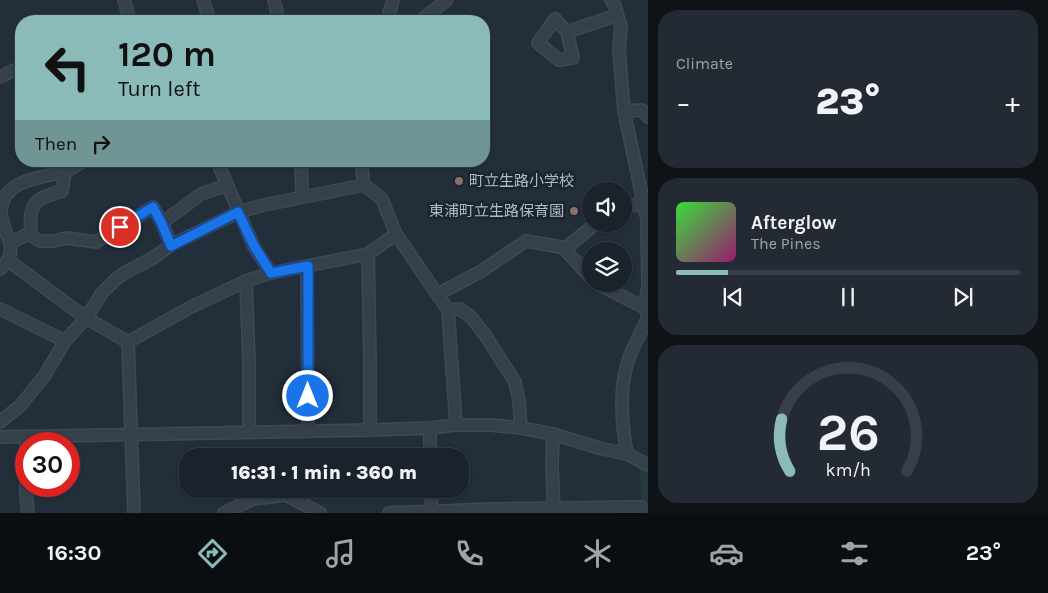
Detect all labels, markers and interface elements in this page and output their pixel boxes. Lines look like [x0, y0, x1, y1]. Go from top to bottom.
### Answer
text: 120 m [118, 34, 216, 75]
icon: left [35, 35, 100, 100]
text: Climate [676, 54, 733, 73]
text: Turn left [118, 76, 201, 102]
text: 23° [815, 79, 881, 124]
text: − [676, 86, 691, 119]
text: + [1005, 86, 1020, 119]
icon: right [87, 130, 115, 158]
text: Then [35, 133, 77, 155]
place label: 町立生路小学校 [469, 172, 574, 190]
marker: 町立生路小学校 [453, 175, 465, 187]
map controls [582, 182, 632, 292]
button: sound [582, 182, 632, 232]
place label: 東浦町立生路保育園 [429, 202, 564, 220]
marker: 東浦町立生路保育園 [568, 205, 580, 217]
pin [99, 206, 141, 248]
text: Afterglow [751, 212, 837, 234]
icon: arrive [106, 213, 134, 241]
text: The Pines [751, 234, 821, 253]
button: layers [582, 242, 632, 292]
icon: previous [719, 283, 747, 311]
icon: pause [834, 283, 862, 311]
icon: next [949, 283, 977, 311]
position arrow [281, 369, 333, 421]
text: 26 [816, 402, 880, 463]
speed limit sign: 30 [15, 432, 80, 497]
text: km/h [825, 460, 871, 481]
text: 16:31 · 1 min · 360 m [231, 462, 417, 484]
icon: directions [195, 536, 230, 571]
icon: music [323, 536, 358, 571]
icon: phone [452, 536, 487, 571]
icon: climate [580, 536, 615, 571]
icon: car [709, 536, 744, 571]
icon: filters [837, 536, 872, 571]
text: 16:30 [47, 540, 101, 566]
text: 23° [966, 540, 1001, 566]

